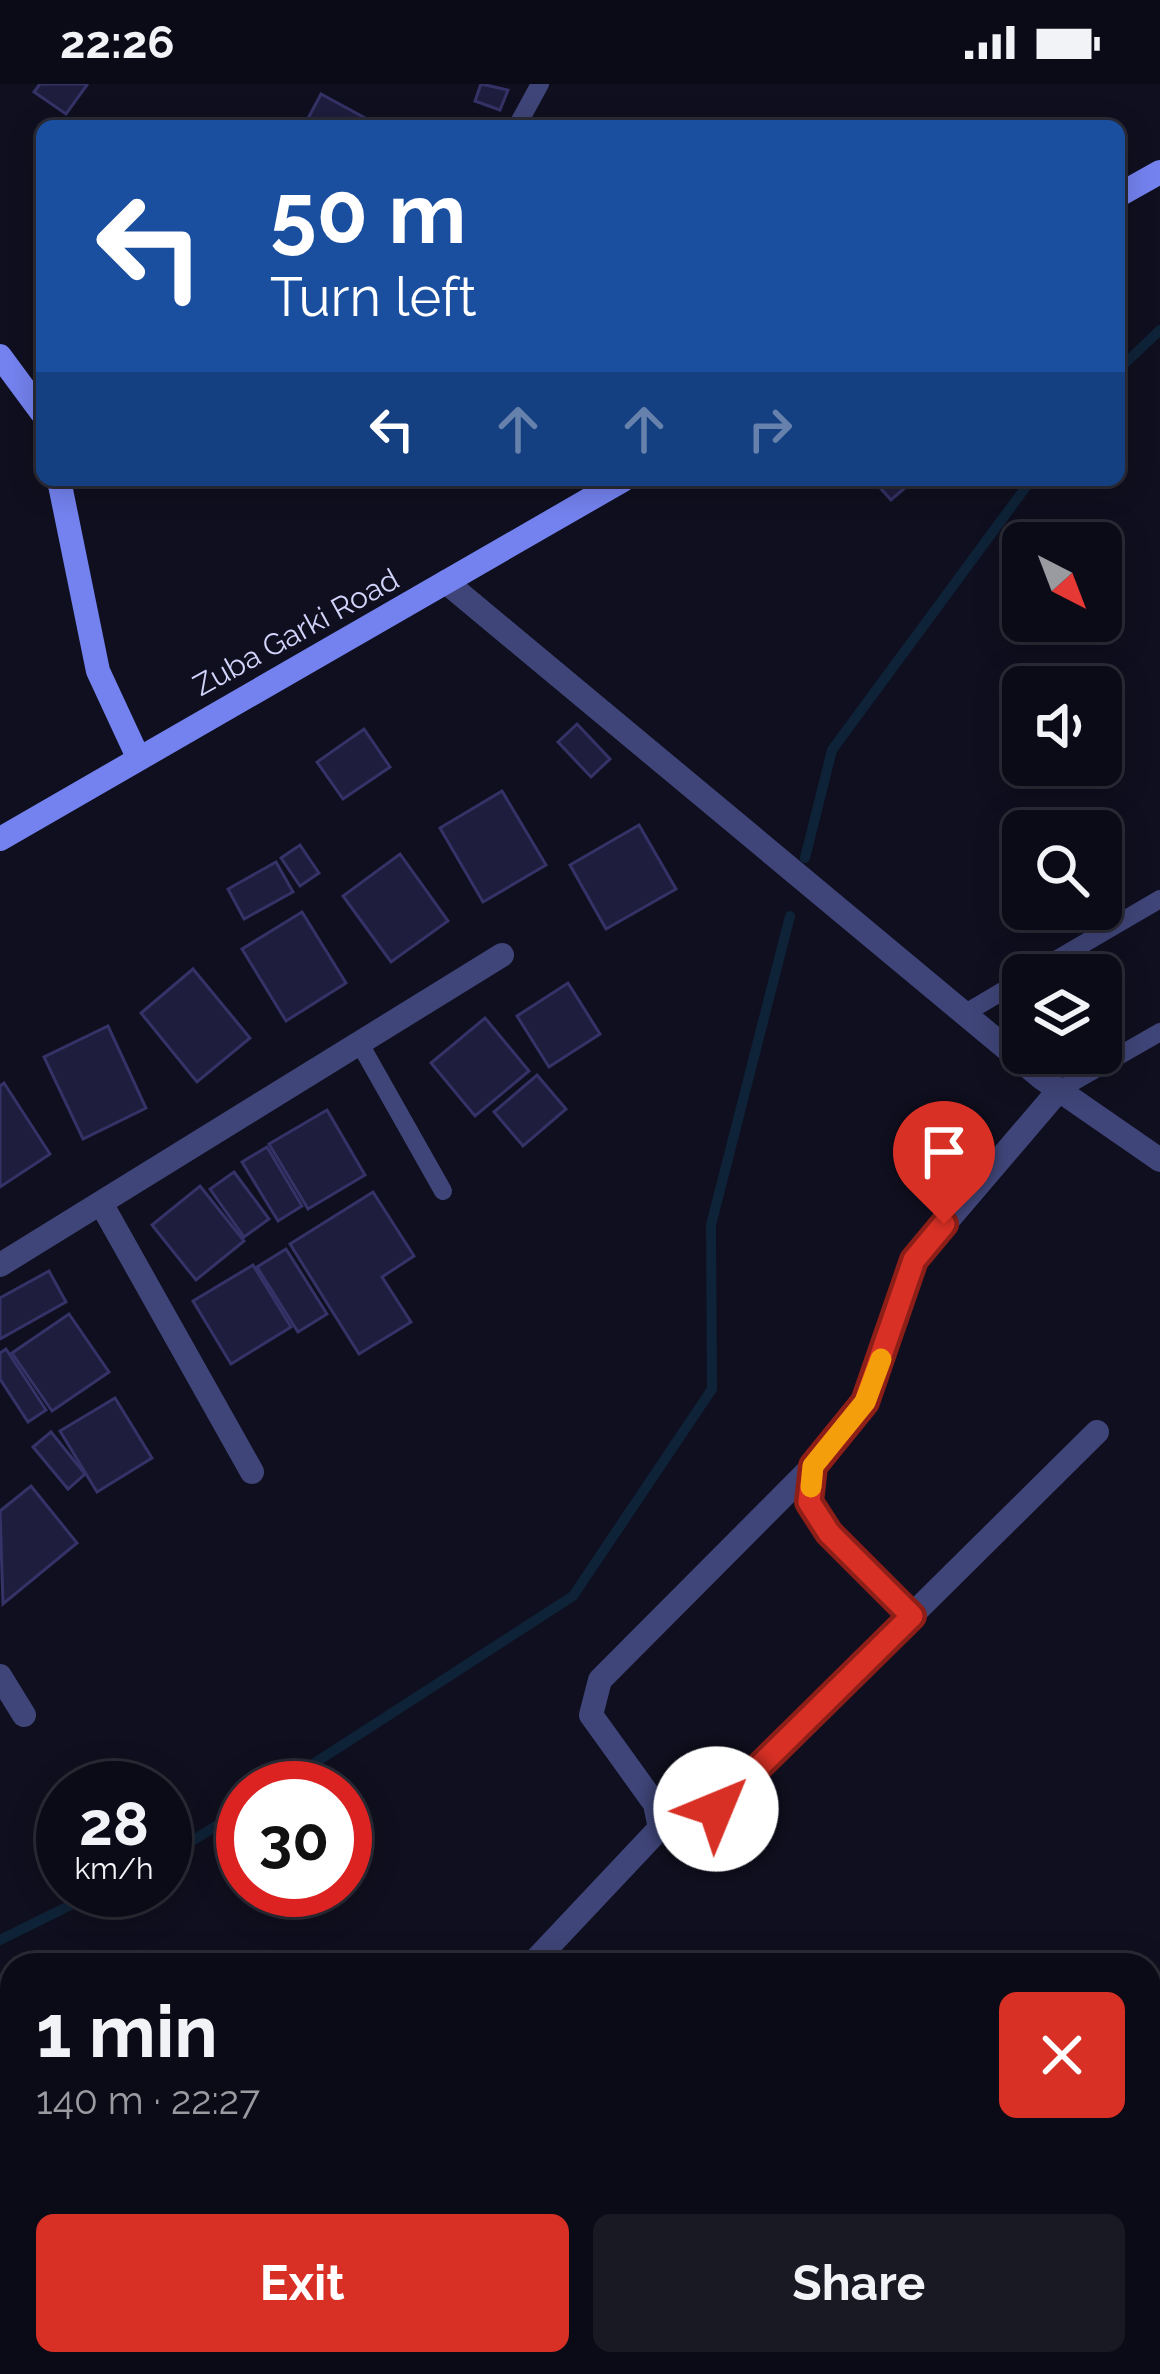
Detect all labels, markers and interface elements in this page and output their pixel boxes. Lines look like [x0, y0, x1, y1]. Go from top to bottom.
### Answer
text: 22:26 [60, 16, 175, 69]
text: 50 m [270, 164, 466, 263]
icon: left [72, 168, 228, 324]
text: Turn left [270, 265, 477, 329]
icon: left [359, 396, 425, 462]
icon: ahead [485, 396, 551, 462]
icon: ahead [611, 396, 677, 462]
icon: right [737, 396, 803, 462]
north arrow [1002, 522, 1122, 642]
map controls [1002, 522, 1122, 1074]
street label: Zuba Garki Road [187, 561, 405, 703]
button: sound [1002, 666, 1122, 786]
button: search [1002, 810, 1122, 930]
button: layers [1002, 954, 1122, 1074]
pin [893, 1101, 995, 1224]
icon: arrive [911, 1119, 977, 1185]
position arrow [653, 1746, 779, 1872]
speed limit sign: 30 [216, 1761, 372, 1917]
text: 28 [79, 1789, 149, 1859]
text: km/h [74, 1851, 154, 1886]
text: 1 min [36, 1989, 218, 2074]
button: close [999, 1992, 1125, 2118]
text: 140 m · 22:27 [36, 2077, 260, 2123]
button: Exit [36, 2214, 569, 2352]
button: Share [593, 2214, 1125, 2352]

